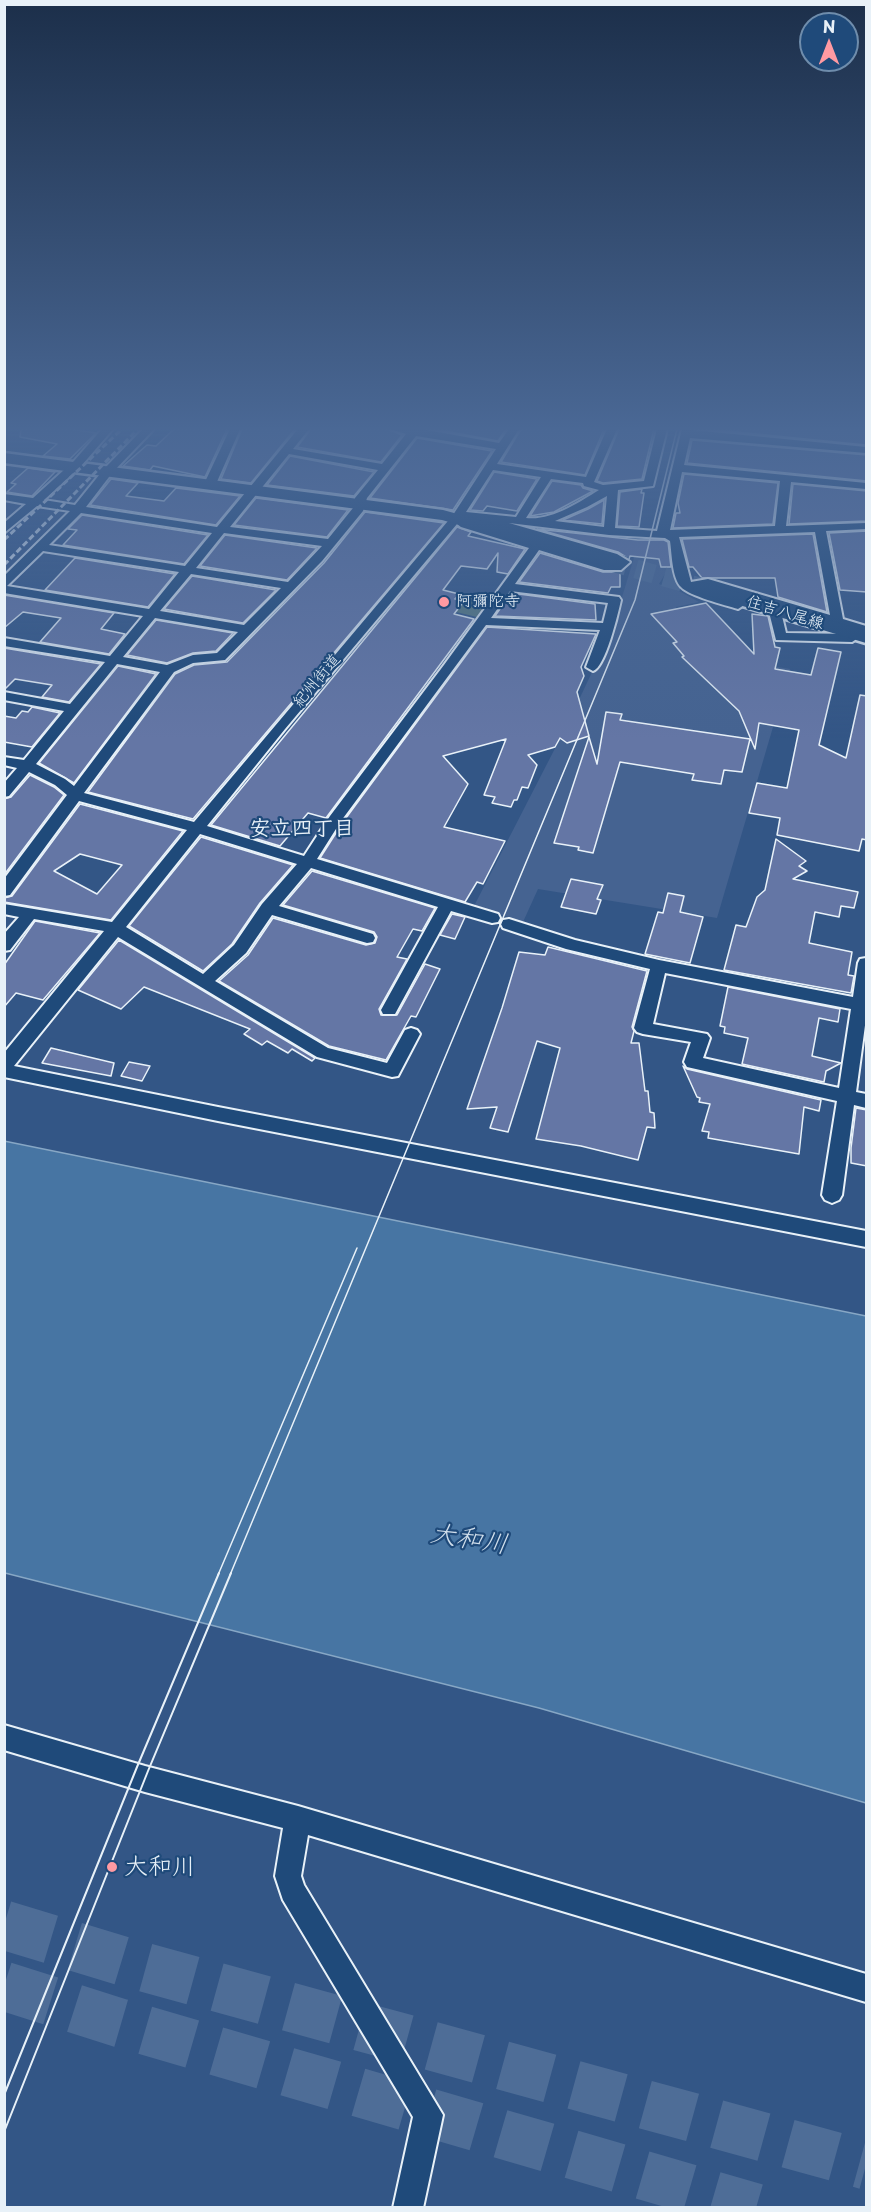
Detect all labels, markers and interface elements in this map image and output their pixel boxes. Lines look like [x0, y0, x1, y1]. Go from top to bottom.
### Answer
north arrow [799, 12, 859, 72]
text: N [823, 14, 835, 38]
place label: 阿彌陀寺 [456, 592, 520, 612]
street label: 住吉八尾線 [744, 592, 826, 634]
marker: 阿彌陀寺 [437, 595, 451, 609]
street label: 紀州街道 [289, 650, 345, 712]
district label: 安立四丁目 [250, 816, 354, 842]
water label: 大和川 [428, 1518, 510, 1562]
place label: 大和川 [124, 1853, 196, 1881]
marker: 大和川 [105, 1860, 119, 1874]

